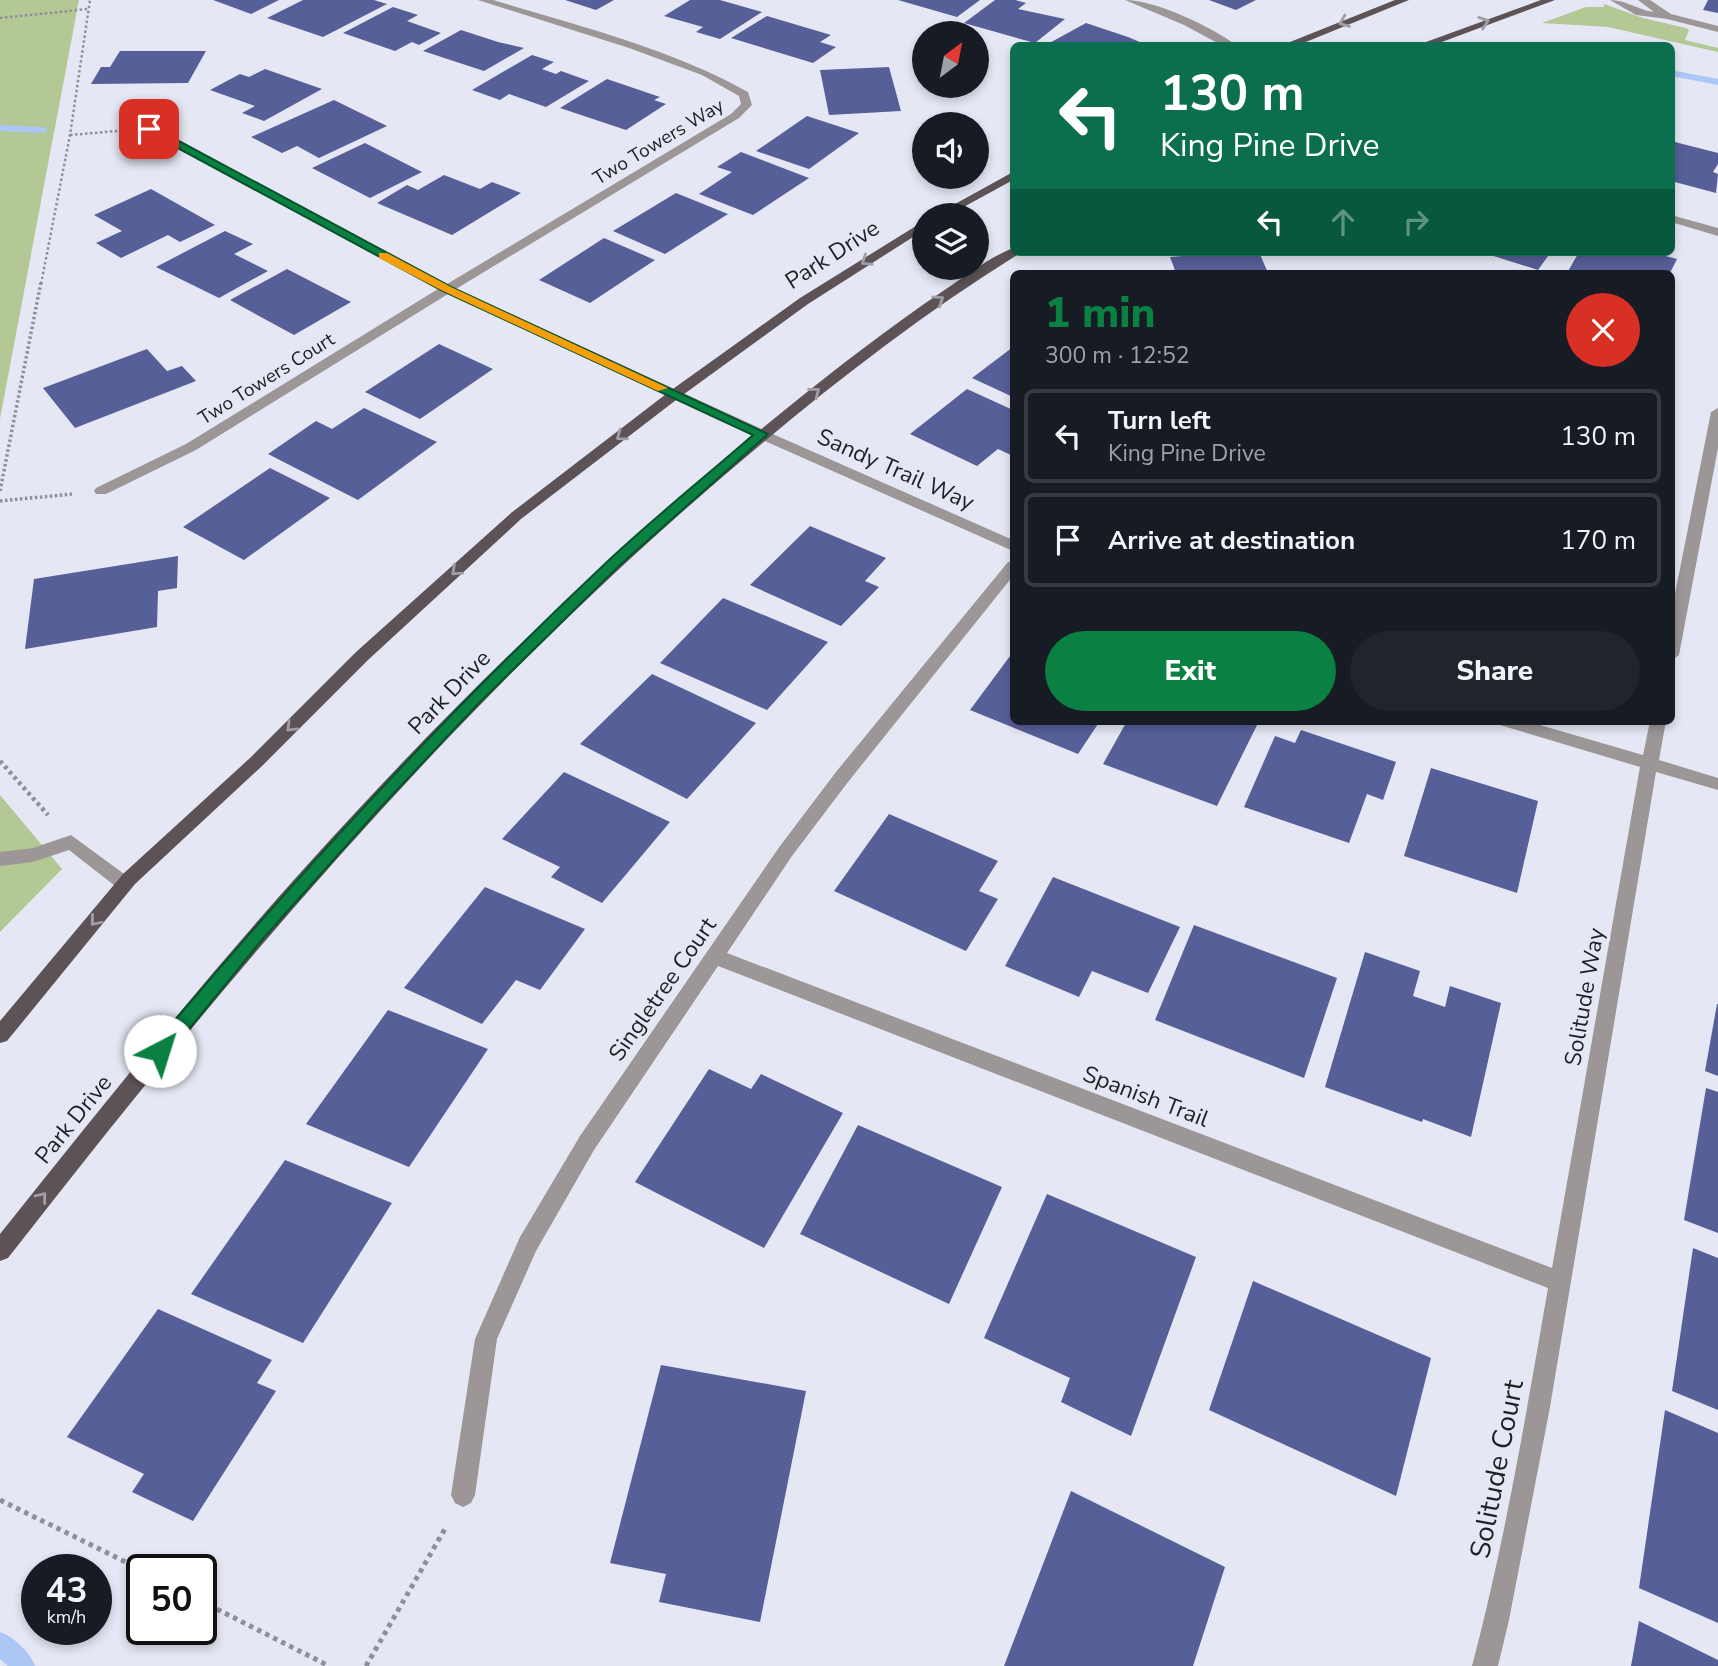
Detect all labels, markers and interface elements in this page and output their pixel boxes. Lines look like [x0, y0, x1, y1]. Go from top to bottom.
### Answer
one-way arrow [1339, 14, 1351, 28]
one-way arrow [1478, 16, 1490, 30]
north arrow [912, 21, 989, 98]
map controls [912, 21, 989, 280]
text: 130 m [1160, 60, 1304, 127]
icon: left [1045, 70, 1136, 161]
street label: Two Towers Way [588, 92, 729, 191]
pin [119, 99, 179, 159]
icon: arrive [130, 110, 168, 148]
button: sound [912, 112, 989, 189]
text: King Pine Drive [1160, 124, 1380, 167]
button: layers [912, 203, 989, 280]
icon: left [1251, 203, 1289, 241]
icon: ahead [1324, 203, 1362, 241]
icon: right [1397, 203, 1435, 241]
street label: Park Drive [779, 212, 885, 296]
one-way arrow [861, 253, 874, 265]
text: 1 min [1045, 285, 1155, 342]
button: close [1566, 293, 1640, 367]
one-way arrow [931, 296, 944, 308]
street label: Two Towers Court [194, 326, 340, 431]
text: 300 m · 12:52 [1045, 340, 1190, 371]
one-way arrow [807, 387, 819, 400]
text: Turn left [1108, 403, 1211, 438]
icon: left [1049, 417, 1087, 455]
text: 130 m [1560, 419, 1636, 454]
street label: Sandy Trail Way [812, 421, 979, 518]
one-way arrow [616, 427, 629, 440]
text: King Pine Drive [1108, 438, 1266, 469]
icon: arrive [1049, 521, 1087, 559]
text: Arrive at destination [1108, 523, 1355, 558]
text: 170 m [1560, 523, 1636, 558]
one-way arrow [451, 562, 464, 575]
button: Exit [1045, 631, 1336, 711]
button: Share [1350, 631, 1640, 711]
street label: Park Drive [401, 643, 497, 741]
one-way arrow [287, 719, 299, 731]
street label: Singletree Court [601, 911, 724, 1067]
one-way arrow [90, 913, 103, 925]
street label: Solitude Way [1557, 926, 1612, 1068]
position arrow [123, 1014, 197, 1088]
street label: Spanish Trail [1078, 1058, 1214, 1135]
street label: Park Drive [28, 1068, 119, 1170]
one-way arrow [34, 1192, 47, 1205]
street label: Solitude Court [1461, 1376, 1533, 1562]
speed limit sign: 50 [126, 1554, 217, 1645]
text: 43 [45, 1567, 88, 1614]
text: km/h [47, 1605, 86, 1629]

